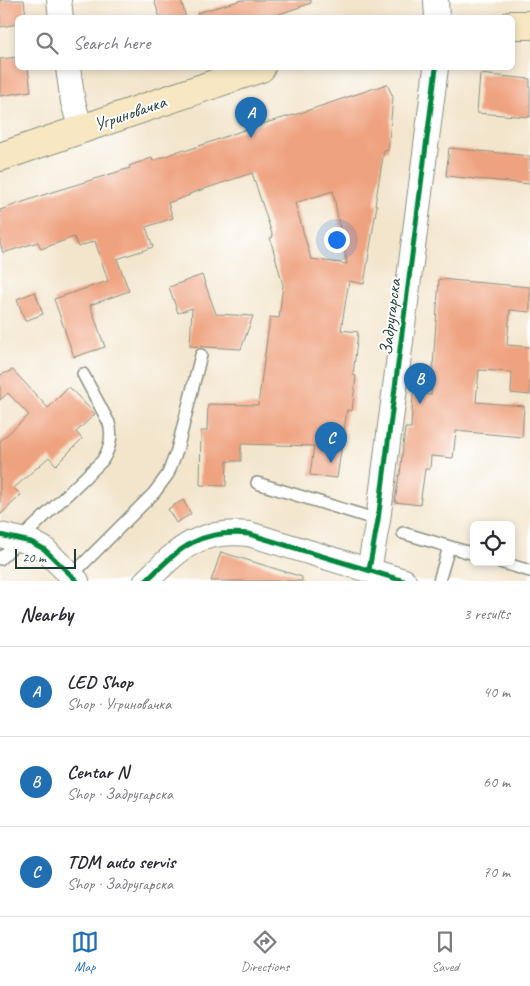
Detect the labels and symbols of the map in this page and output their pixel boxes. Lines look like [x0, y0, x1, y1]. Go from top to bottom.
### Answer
street label: Угриновачка [91, 90, 170, 136]
pin: A [235, 97, 267, 138]
your location [324, 227, 350, 253]
street label: Задругарска [374, 277, 406, 356]
pin: B [404, 363, 436, 404]
pin: C [315, 422, 347, 463]
scale bar [15, 546, 76, 569]

